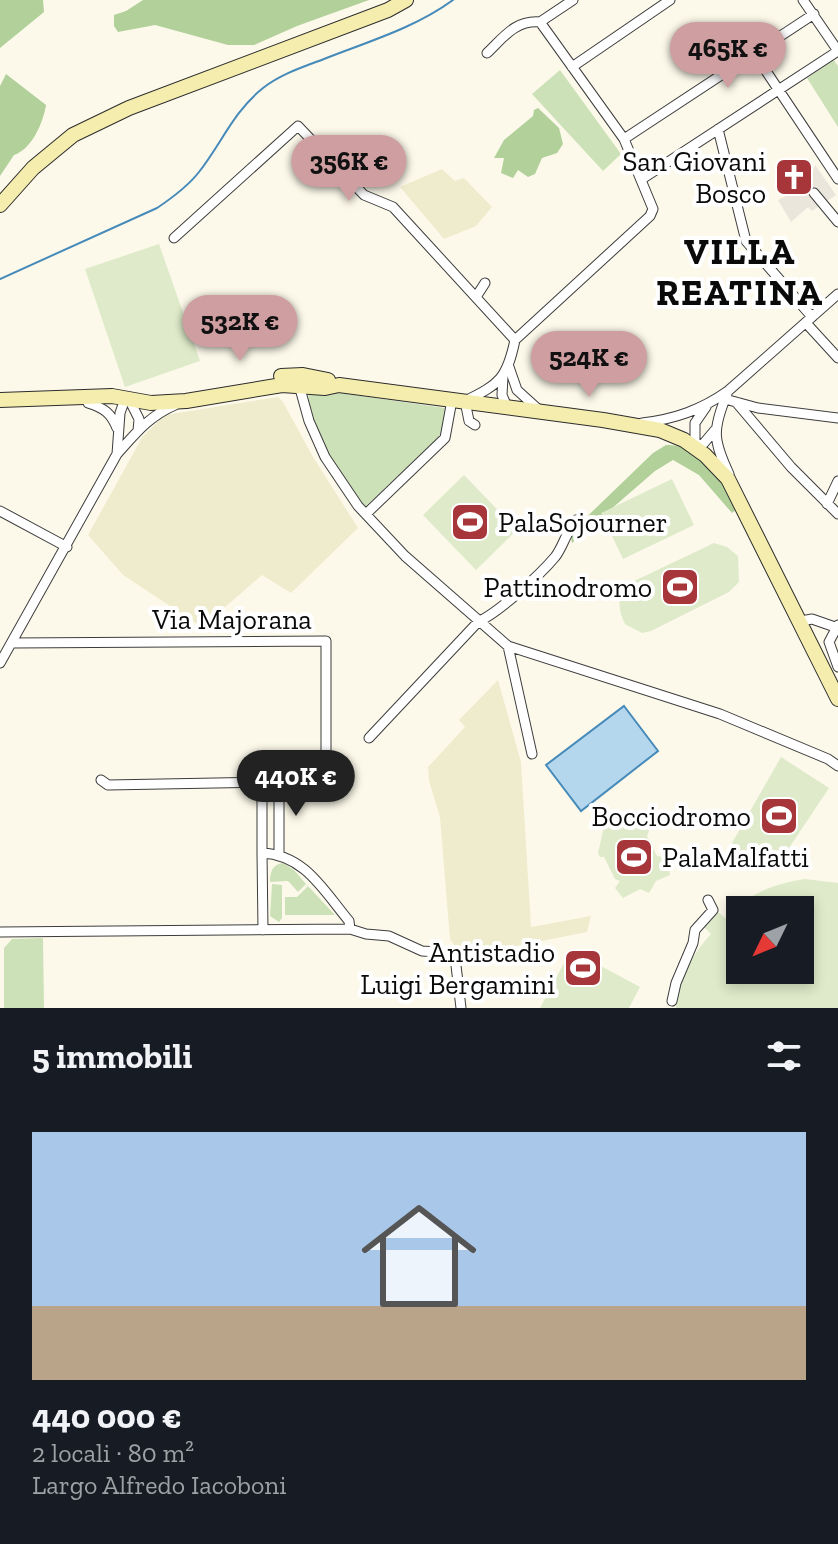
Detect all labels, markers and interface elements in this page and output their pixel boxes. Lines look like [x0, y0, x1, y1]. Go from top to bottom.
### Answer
pin: 465K € [663, 22, 793, 90]
text: 465K € [688, 32, 768, 64]
pin: 356K € [284, 135, 414, 203]
text: 356K € [309, 145, 389, 177]
place label: San Giovani Bosco [622, 145, 766, 210]
church icon: San Giovani Bosco [773, 156, 815, 198]
district label: VILLA REATINA [656, 230, 824, 314]
pin: 532K € [175, 295, 305, 363]
text: 532K € [200, 305, 280, 337]
pin: 524K € [524, 331, 654, 399]
text: 524K € [549, 341, 629, 373]
sports icon: PalaSojourner [449, 501, 491, 543]
place label: PalaSojourner [498, 506, 668, 539]
sports icon: Pattinodromo [659, 566, 701, 608]
place label: Pattinodromo [484, 571, 652, 604]
street label: Via Majorana [151, 603, 312, 636]
pin: 440K € [231, 750, 361, 818]
text: 440K € [255, 760, 337, 792]
sports icon: Bocciodromo [758, 795, 800, 837]
place label: Bocciodromo [592, 800, 751, 833]
sports icon: PalaMalfatti [613, 836, 655, 878]
place label: PalaMalfatti [662, 841, 809, 874]
north arrow [726, 896, 814, 984]
map controls [726, 896, 814, 984]
place label: Antistadio Luigi Bergamini [360, 936, 555, 1001]
sports icon: Antistadio Luigi Bergamini [562, 947, 604, 989]
icon: filters [762, 1034, 806, 1078]
text: 5 immobili [32, 1036, 192, 1077]
icon: home [347, 1184, 491, 1328]
text: 440 000 € [32, 1396, 182, 1437]
text: 2 locali · 80 m² [32, 1437, 194, 1469]
text: Largo Alfredo Iacoboni [32, 1469, 287, 1501]

